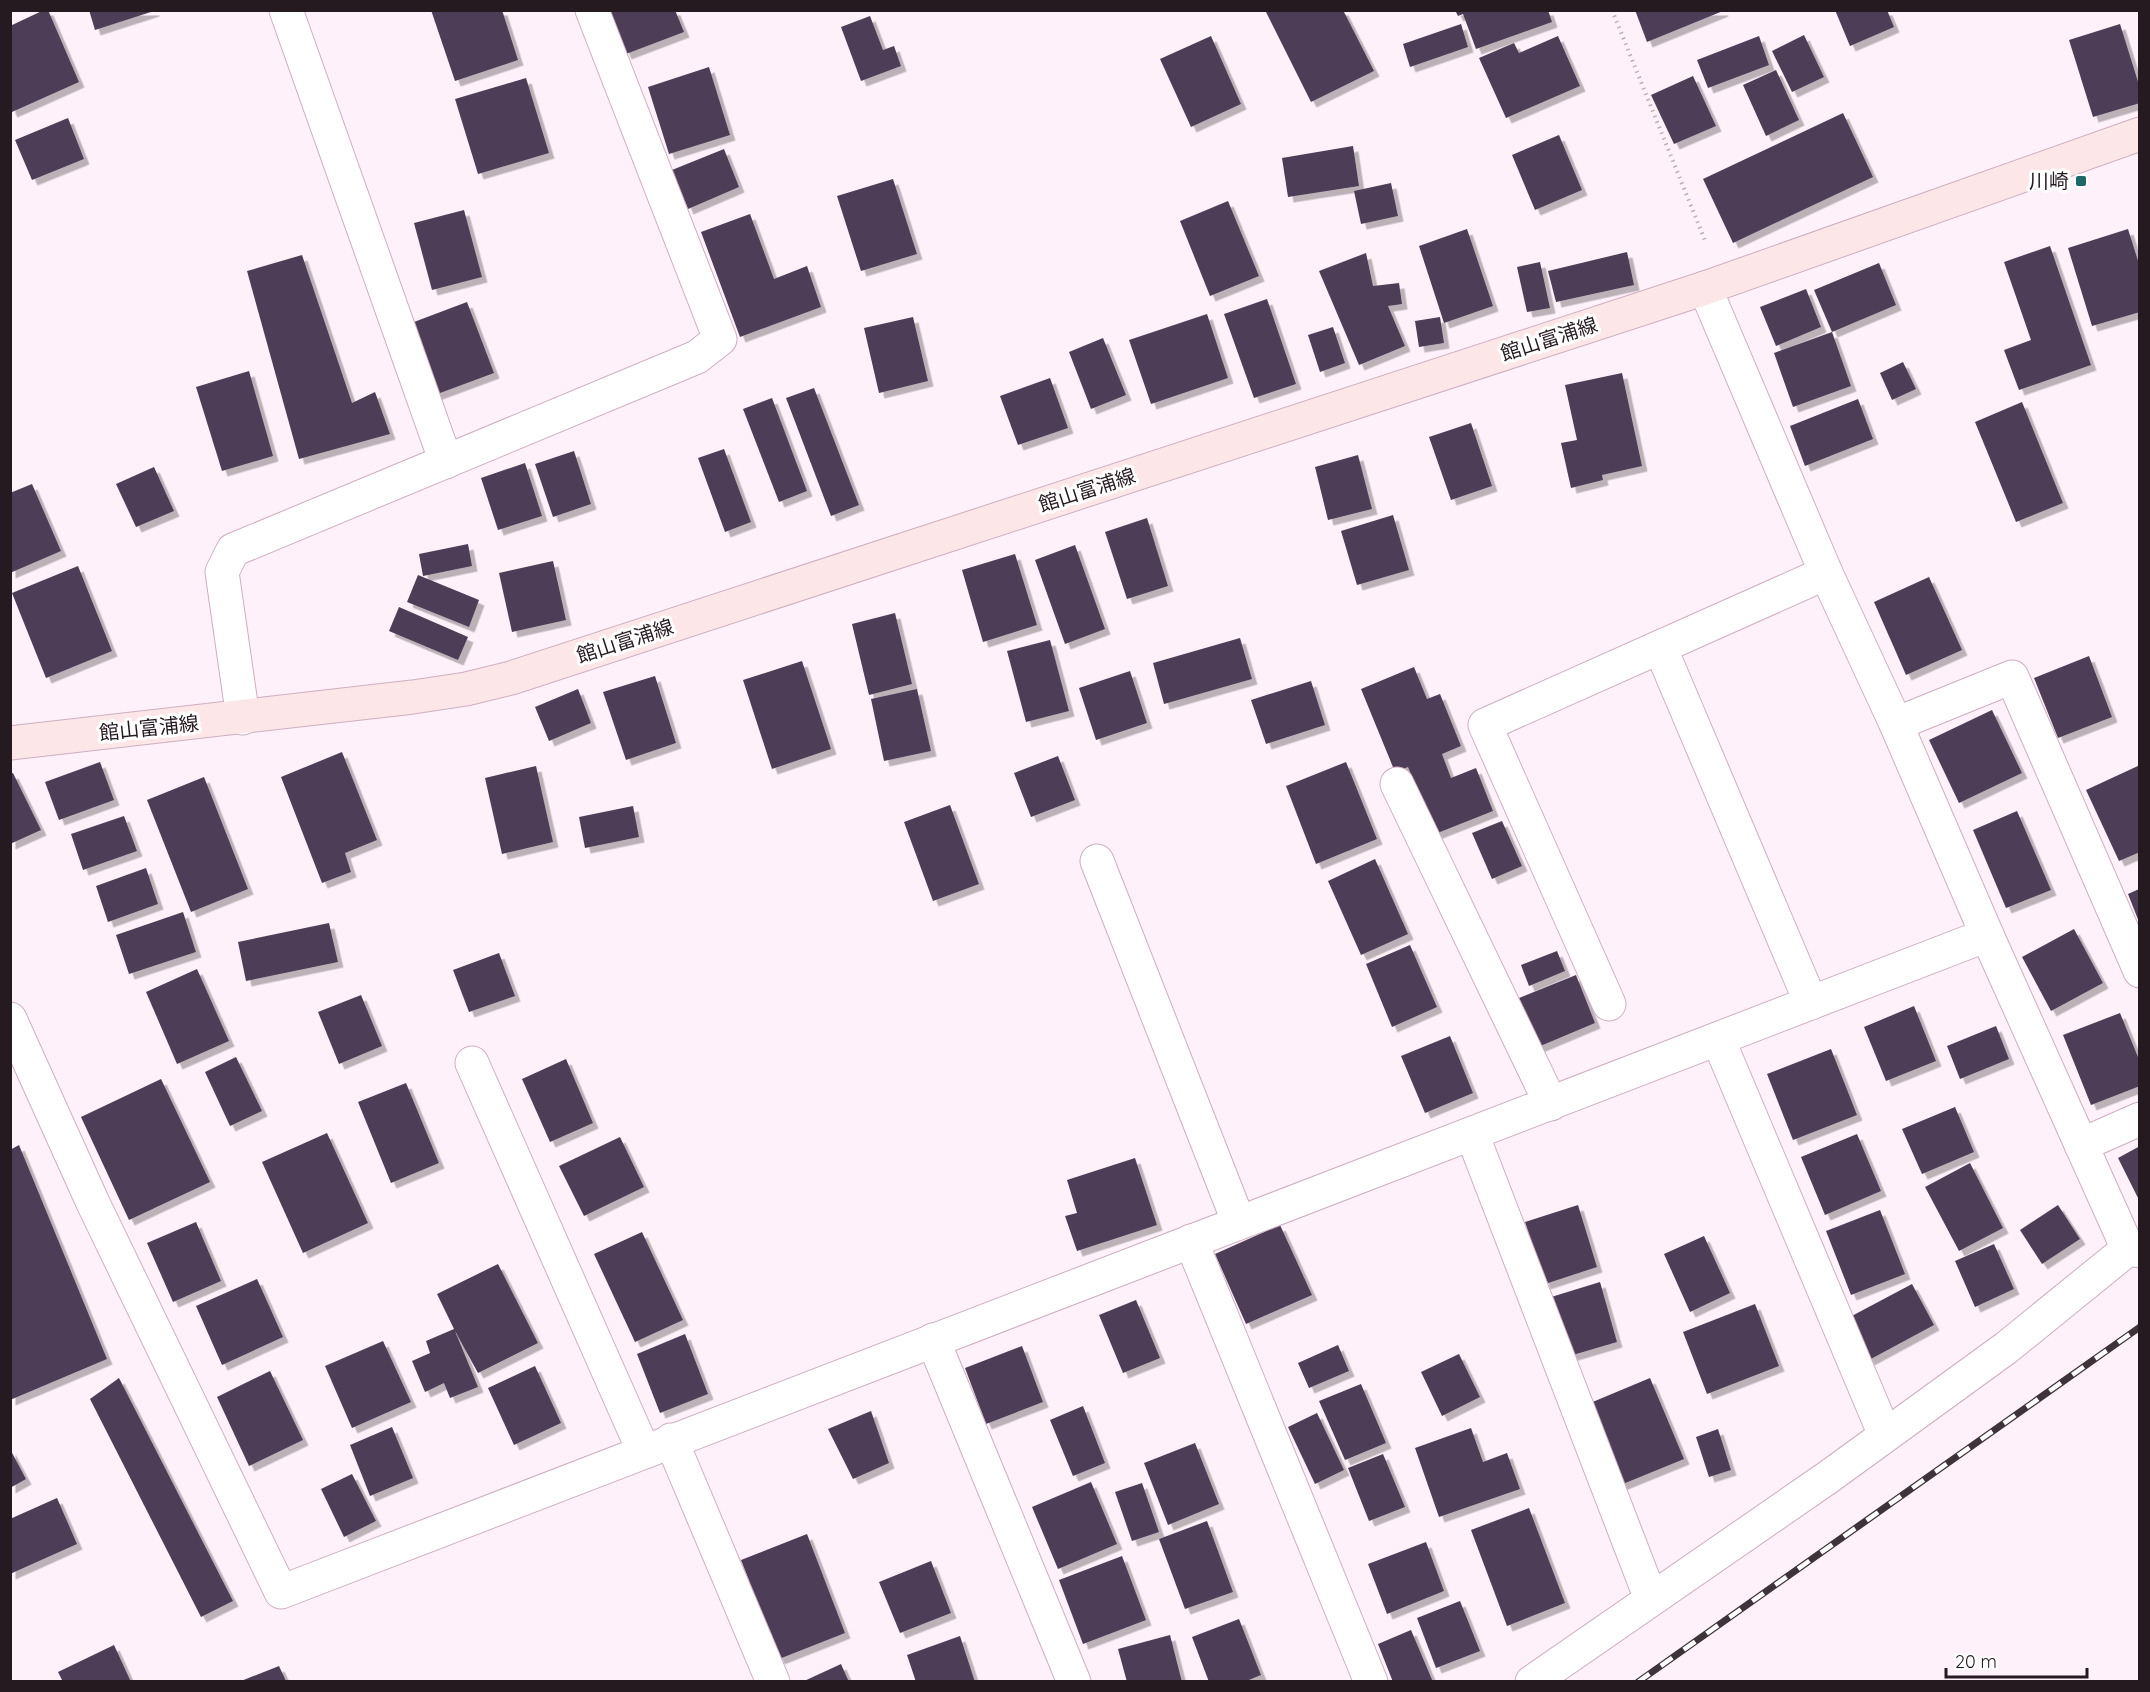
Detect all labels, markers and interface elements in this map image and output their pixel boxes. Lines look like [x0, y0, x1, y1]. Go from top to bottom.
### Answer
place label: 川崎 [2029, 168, 2069, 193]
marker: 川崎 [2074, 174, 2088, 188]
street label: 館山富浦線 [1497, 311, 1600, 366]
street label: 館山富浦線 [1035, 462, 1138, 517]
street label: 館山富浦線 [573, 613, 676, 668]
street label: 館山富浦線 [98, 710, 200, 745]
scale bar [1946, 1641, 2087, 1679]
text: 20 m [1955, 1650, 1997, 1673]

